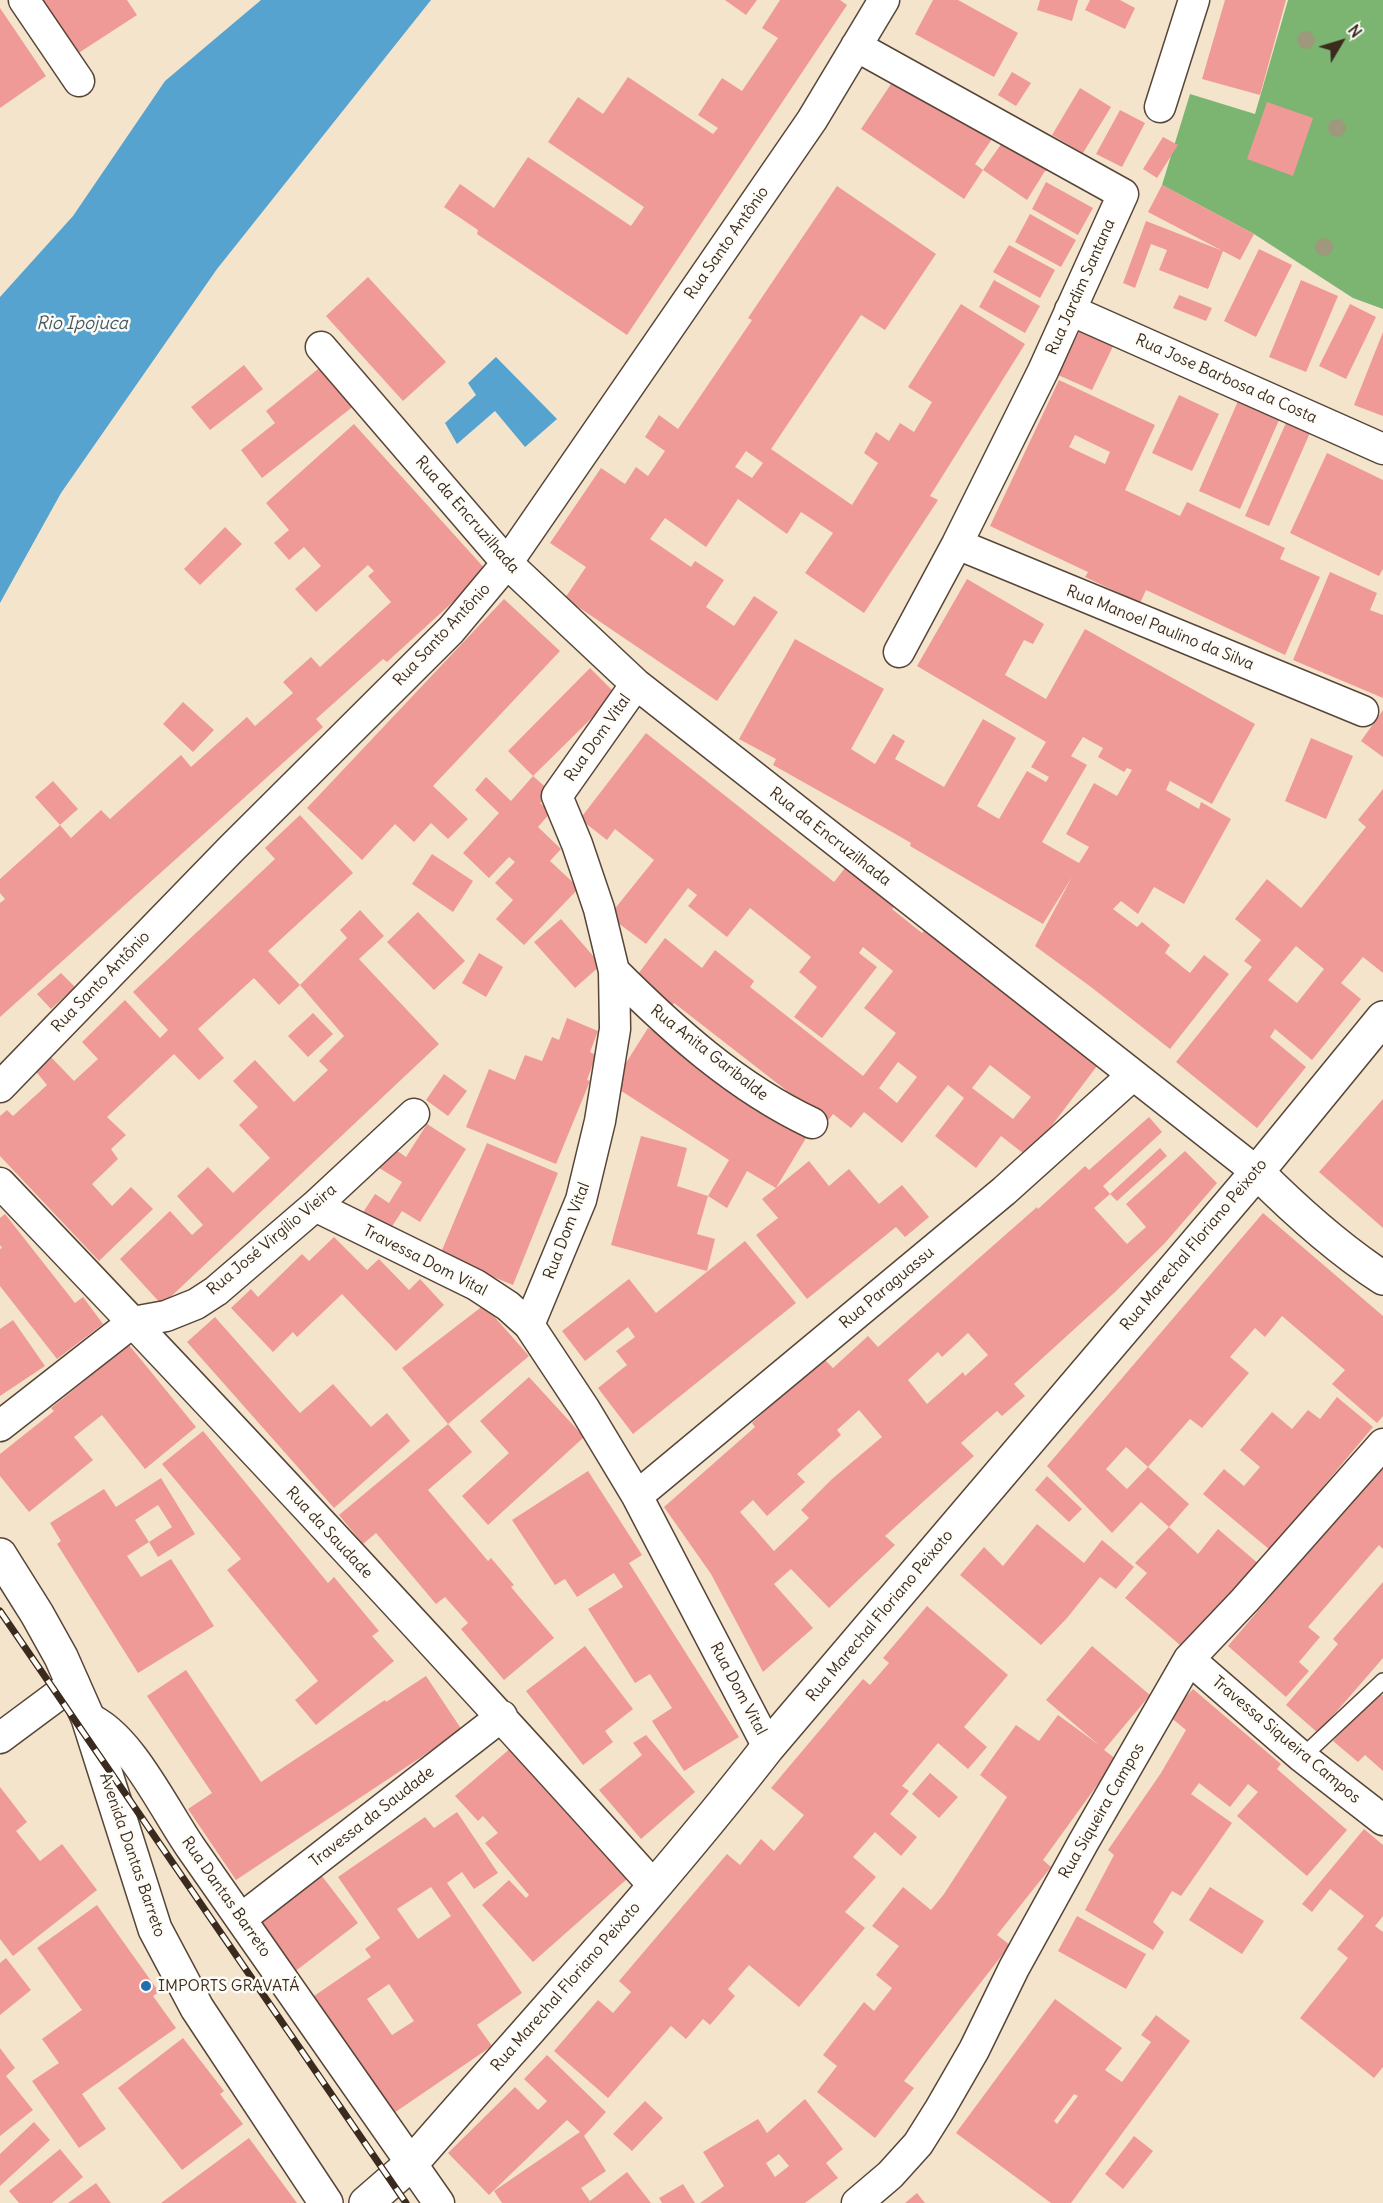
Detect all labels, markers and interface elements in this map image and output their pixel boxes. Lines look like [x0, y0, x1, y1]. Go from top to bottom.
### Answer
north arrow [1311, 12, 1371, 72]
text: N [1344, 20, 1366, 41]
street label: Rua Santo Antônio [681, 183, 773, 303]
street label: Rua Jardim Santana [1042, 216, 1120, 358]
water label: Rio Ipojuca [36, 313, 128, 335]
street label: Rua Jose Barbosa da Costa [1132, 330, 1320, 428]
street label: Rua da Encruzilhada [411, 453, 523, 577]
street label: Rua Santo Antônio [390, 580, 494, 690]
street label: Rua Manoel Paulino da Silva [1063, 582, 1257, 674]
street label: Rua Dom Vital [561, 691, 635, 785]
street label: Rua da Encruzilhada [765, 784, 895, 890]
street label: Rua Santo Antônio [48, 927, 154, 1037]
street label: Rua Anita Garibalde [646, 1001, 772, 1105]
street label: Rua Marechal Floriano Peixoto [1117, 1155, 1271, 1335]
street label: Rua José Virgílio Vieira [203, 1180, 341, 1300]
street label: Rua Dom Vital [540, 1180, 594, 1282]
street label: Travessa Dom Vital [360, 1221, 490, 1301]
street label: Rua Paraguassu [836, 1243, 938, 1333]
street label: Rua da Saudade [282, 1483, 376, 1583]
street label: Rua Marechal Floriano Peixoto [803, 1526, 957, 1706]
street label: Rua Dom Vital [706, 1639, 770, 1739]
street label: Travessa Siqueira Campos [1208, 1672, 1364, 1808]
street label: Rua Siqueira Campos [1055, 1740, 1149, 1882]
street label: Travessa da Saudade [306, 1762, 438, 1872]
street label: Avenida Dantas Barreto [95, 1770, 169, 1940]
street label: Rua Dantas Barreto [177, 1833, 275, 1961]
street label: Rua Marechal Floriano Peixoto [487, 1898, 645, 2076]
place label: IMPORTS GRAVATÁ [158, 1976, 299, 1996]
marker: IMPORTS GRAVATÁ [139, 1979, 153, 1993]

